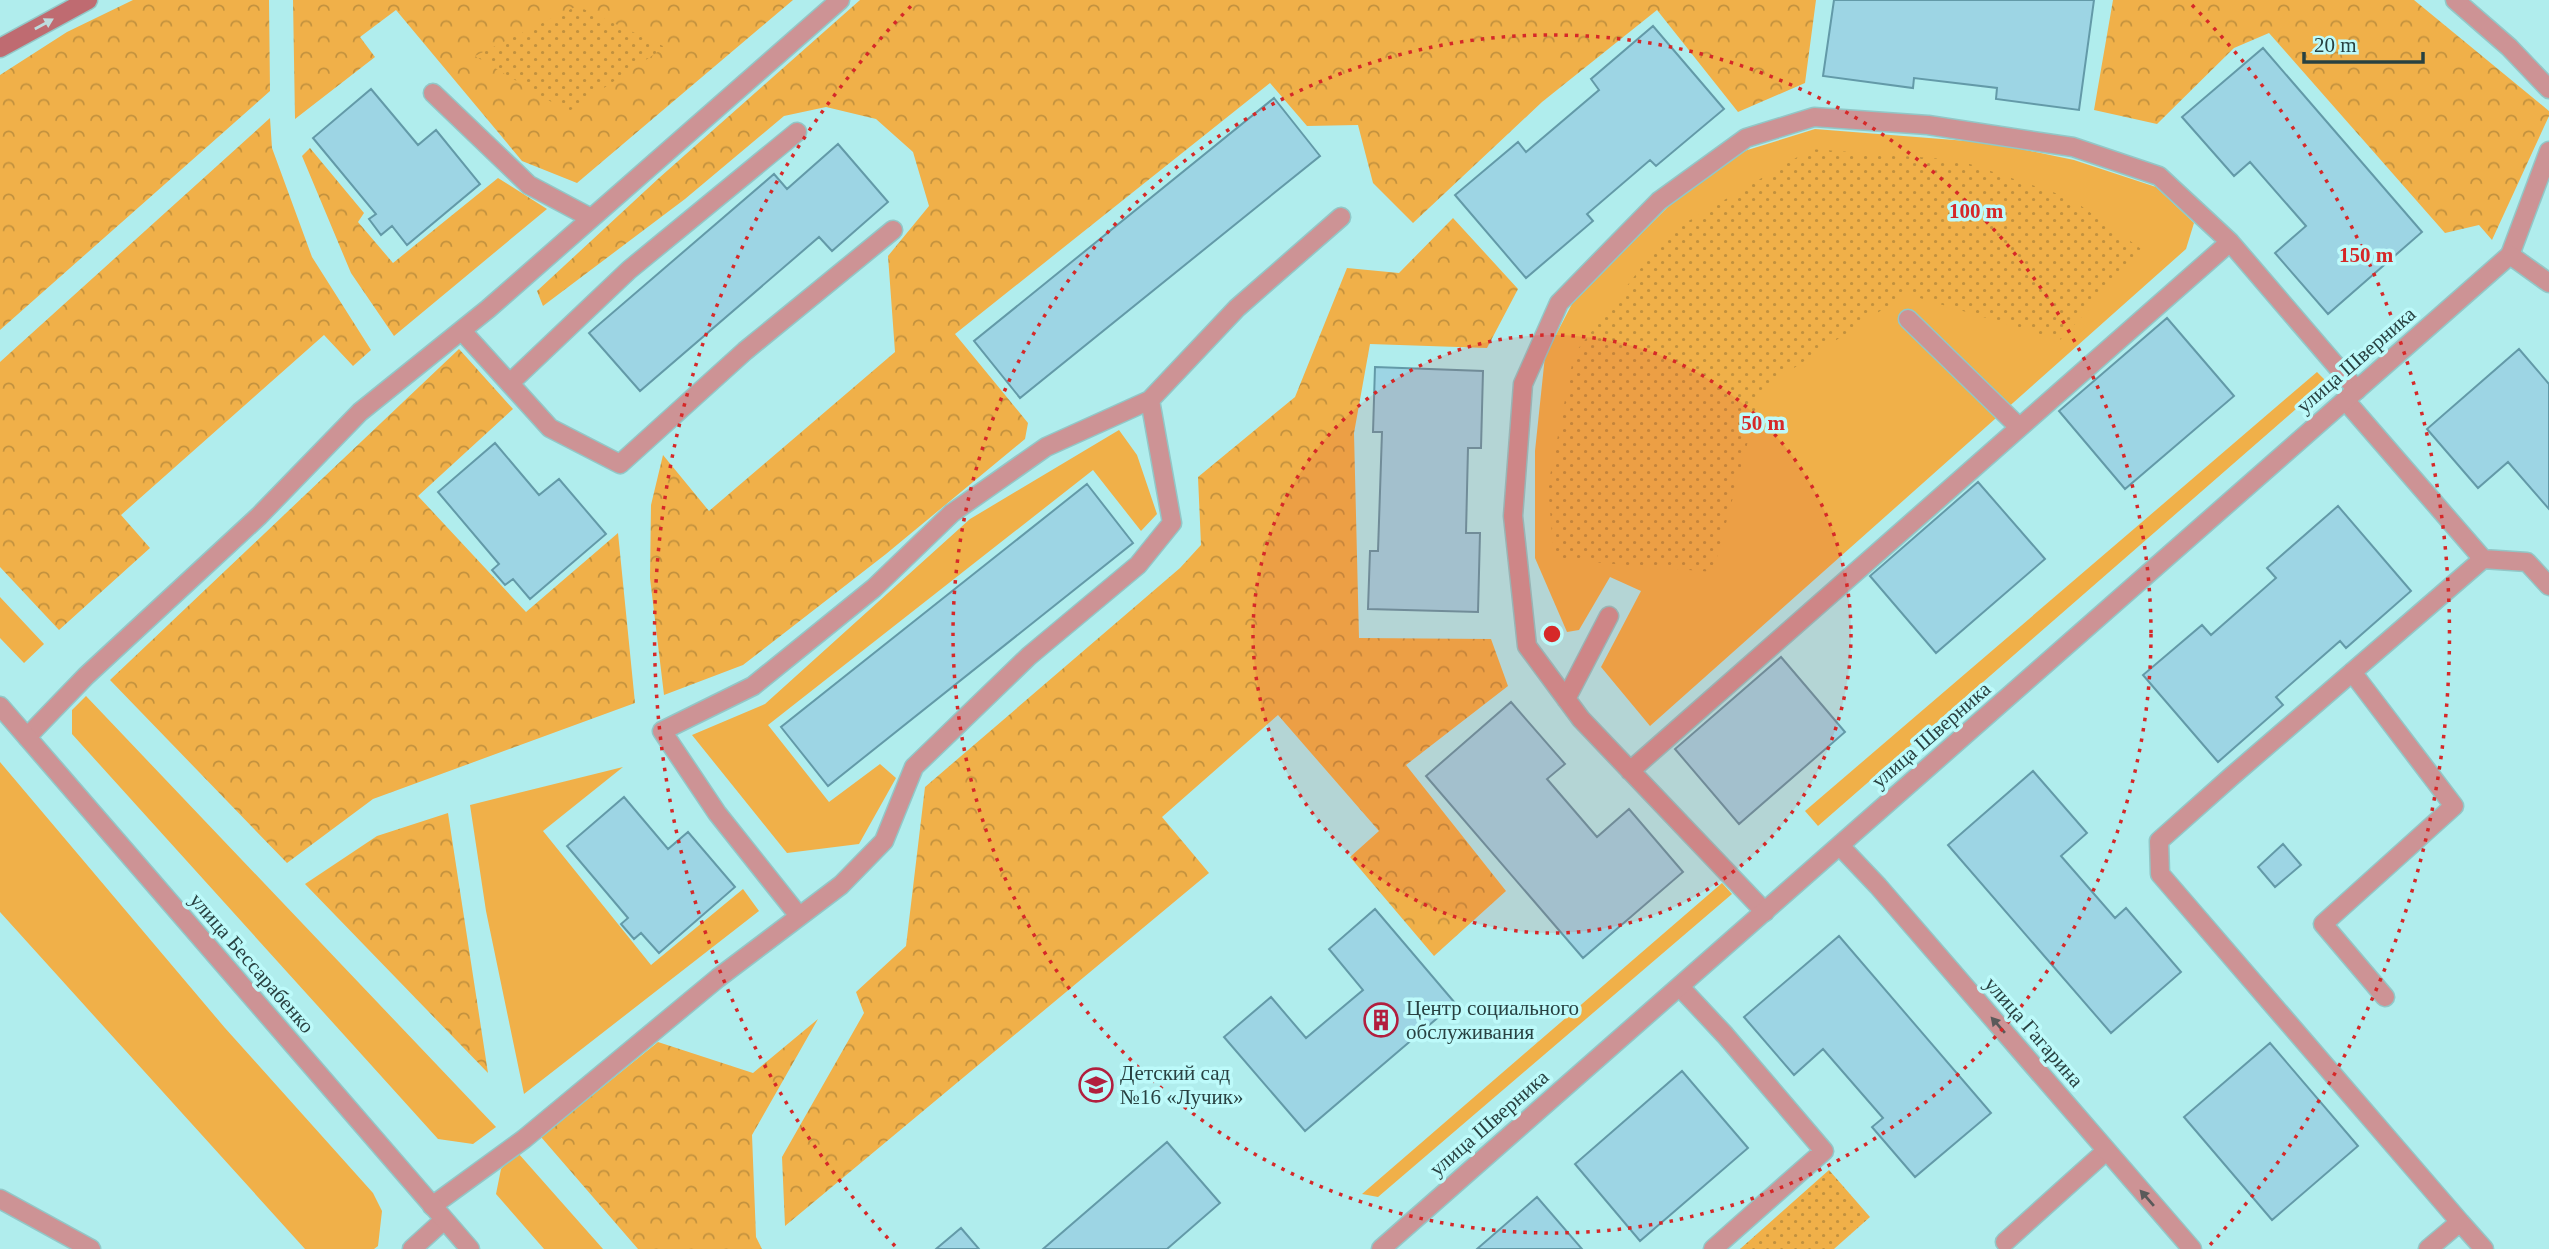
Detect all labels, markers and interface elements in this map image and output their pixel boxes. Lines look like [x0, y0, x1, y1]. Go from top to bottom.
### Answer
one-way arrow [34, 18, 54, 30]
scale bar [2304, 21, 2423, 65]
text: 20 m [2314, 33, 2357, 57]
text: 100 m [1949, 199, 2004, 223]
text: 150 m [2339, 243, 2394, 267]
street label: улица Шверника [2292, 301, 2421, 418]
text: 50 m [1741, 411, 1785, 435]
centre of rings [1540, 622, 1564, 646]
street label: улица Шверника [1867, 676, 1996, 793]
street label: улица Бессарабенко [185, 888, 319, 1038]
street label: улица Гагарина [1980, 972, 2089, 1093]
place label: Центр социального обслуживания [1406, 996, 1579, 1044]
building icon: Центр социального обслуживания [1362, 1001, 1400, 1039]
one-way arrow [1991, 1017, 2006, 1034]
place label: Детский сад №16 «Лучик» [1120, 1061, 1244, 1109]
street label: улица Шверника [1425, 1064, 1554, 1181]
school or university icon: Детский сад №16 «Лучик» [1077, 1066, 1115, 1104]
one-way arrow [2140, 1189, 2155, 1206]

